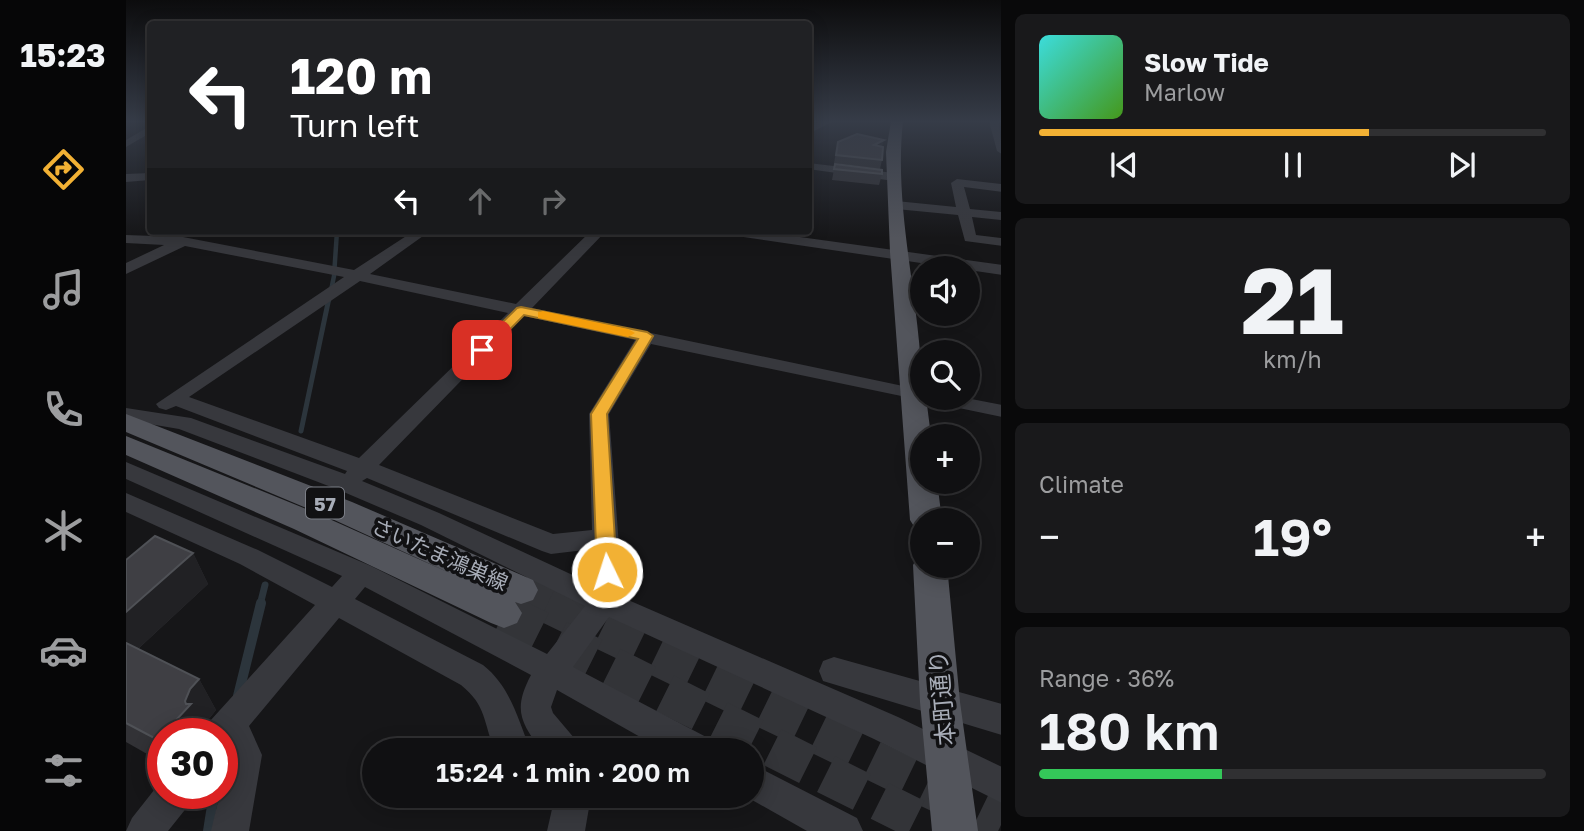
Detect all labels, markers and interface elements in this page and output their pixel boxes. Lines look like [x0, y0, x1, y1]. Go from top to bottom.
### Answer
text: 15:23 [20, 36, 106, 74]
text: 120 m [290, 46, 432, 105]
text: Slow Tide [1144, 47, 1269, 78]
icon: left [175, 49, 266, 140]
text: Marlow [1144, 78, 1225, 106]
text: Turn left [290, 106, 419, 144]
icon: directions [39, 145, 88, 194]
icon: previous [1105, 146, 1143, 184]
icon: pause [1274, 146, 1312, 184]
icon: next [1443, 146, 1481, 184]
icon: left [388, 182, 426, 220]
icon: ahead [461, 182, 499, 220]
icon: right [534, 182, 572, 220]
text: 21 [1241, 245, 1344, 354]
map controls [910, 256, 980, 578]
button: sound [910, 256, 980, 326]
icon: music [39, 265, 88, 314]
pin [452, 320, 512, 380]
icon: arrive [463, 331, 501, 369]
button: search [910, 340, 980, 410]
text: km/h [1263, 345, 1322, 373]
icon: phone [39, 385, 88, 434]
button: + [910, 424, 980, 494]
text: Climate [1039, 470, 1124, 498]
road number: 57 [306, 488, 344, 518]
text: 19° [1253, 505, 1332, 567]
icon: climate [39, 506, 88, 555]
button: − [910, 508, 980, 578]
street label: さいたま鴻巣線 [368, 512, 512, 596]
text: − [1039, 514, 1060, 559]
text: + [1525, 514, 1546, 559]
position arrow [570, 535, 644, 609]
icon: car [39, 626, 88, 675]
street label: 本町通り [922, 649, 960, 747]
text: Range · 36% [1039, 664, 1174, 692]
text: 180 km [1039, 699, 1220, 761]
speed limit sign: 30 [147, 718, 238, 809]
icon: filters [39, 746, 88, 795]
text: 15:24 · 1 min · 200 m [436, 757, 690, 788]

